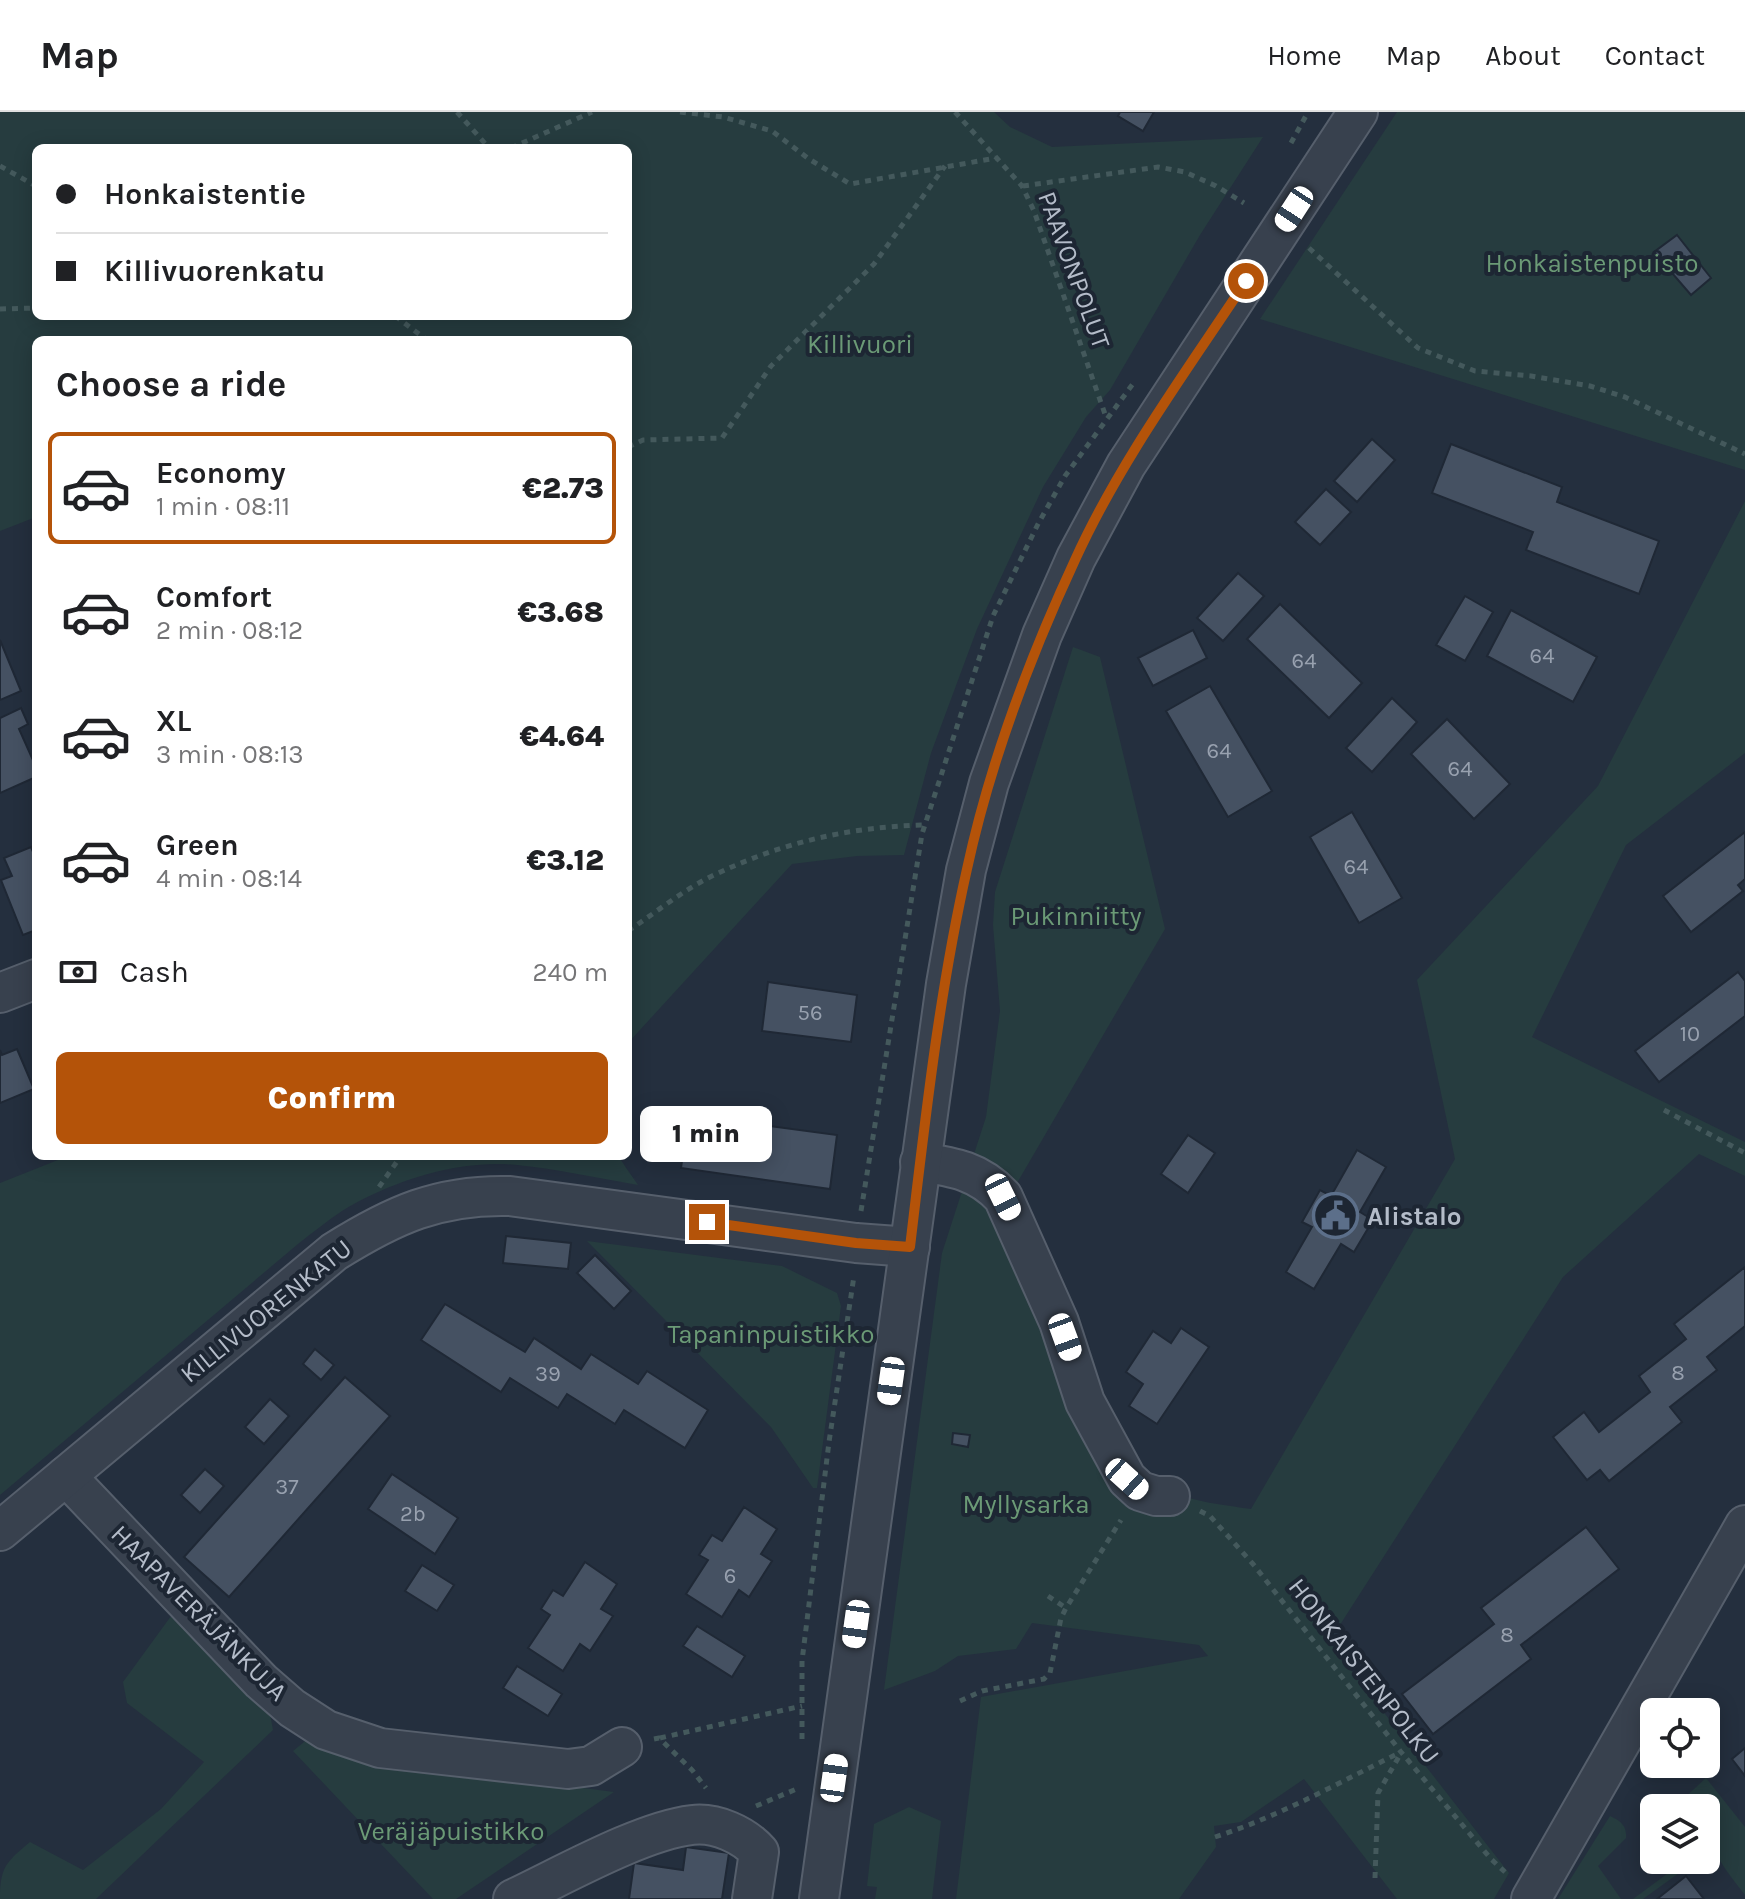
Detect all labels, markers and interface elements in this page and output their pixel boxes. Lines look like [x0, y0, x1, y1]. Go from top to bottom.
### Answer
text: Map [40, 33, 119, 78]
text: Home [1267, 39, 1342, 72]
text: Map [1386, 39, 1441, 72]
text: About [1485, 39, 1561, 72]
text: Contact [1605, 39, 1705, 72]
text: Honkaistentie [104, 176, 306, 212]
car [1271, 182, 1317, 236]
street label: PAAVONPOLUT [1031, 187, 1117, 353]
park label: Honkaistenpuisto [1486, 248, 1698, 279]
text: Killivuorenkatu [104, 253, 325, 289]
route start [1228, 263, 1264, 299]
park label: Killivuori [807, 329, 913, 360]
text: Choose a ride [56, 363, 286, 405]
icon: car [60, 452, 132, 524]
text: Economy [156, 455, 286, 491]
text: €2.73 [522, 470, 604, 506]
text: 1 min · 08:11 [156, 491, 290, 522]
icon: car [60, 576, 132, 648]
text: Comfort [156, 579, 272, 615]
text: €3.68 [517, 594, 604, 630]
text: 2 min · 08:12 [156, 615, 303, 646]
house number: 64 [1530, 643, 1554, 669]
house number: 64 [1292, 648, 1316, 674]
icon: car [60, 700, 132, 772]
text: XL [156, 703, 191, 739]
text: €4.64 [519, 718, 604, 754]
house number: 64 [1207, 738, 1231, 764]
text: 3 min · 08:13 [156, 739, 304, 770]
house number: 64 [1448, 756, 1472, 782]
icon: car [60, 824, 132, 896]
text: Green [156, 827, 239, 863]
text: €3.12 [527, 842, 604, 878]
house number: 64 [1344, 854, 1368, 880]
text: 4 min · 08:14 [156, 863, 302, 894]
park label: Pukinniitty [1010, 901, 1142, 932]
icon: cash [56, 950, 100, 994]
text: Cash [120, 954, 189, 990]
text: 240 m [532, 957, 608, 988]
house number: 56 [797, 1000, 823, 1026]
house number: 10 [1680, 1021, 1700, 1047]
button: Confirm [56, 1052, 608, 1144]
callout: 1 min [641, 1106, 773, 1162]
text: 1 min [672, 1118, 740, 1149]
car [982, 1170, 1024, 1224]
public building icon: Alistalo [1312, 1192, 1360, 1240]
place label: Alistalo [1367, 1201, 1462, 1232]
route end [689, 1204, 725, 1240]
street label: KILLIVUORENKATU [174, 1233, 358, 1389]
car [1046, 1310, 1084, 1364]
park label: Tapaninpuistikko [667, 1319, 875, 1350]
car [876, 1356, 906, 1406]
house number: 8 [1671, 1360, 1685, 1386]
house number: 39 [535, 1361, 561, 1387]
car [1101, 1454, 1153, 1504]
house number: 37 [275, 1474, 299, 1500]
park label: Myllysarka [962, 1489, 1090, 1520]
house number: 2b [400, 1501, 426, 1527]
street label: HAAPAVERÄJÄNKUJA [104, 1518, 294, 1708]
house number: 6 [724, 1563, 736, 1589]
street label: HONKAISTENPOLKU [1282, 1572, 1446, 1770]
car [841, 1599, 871, 1649]
house number: 8 [1500, 1622, 1514, 1648]
map controls [1640, 1698, 1720, 1874]
button: locate [1640, 1698, 1720, 1778]
car [819, 1753, 849, 1803]
button: layers [1640, 1794, 1720, 1874]
park label: Veräjäpuistikko [358, 1816, 544, 1847]

